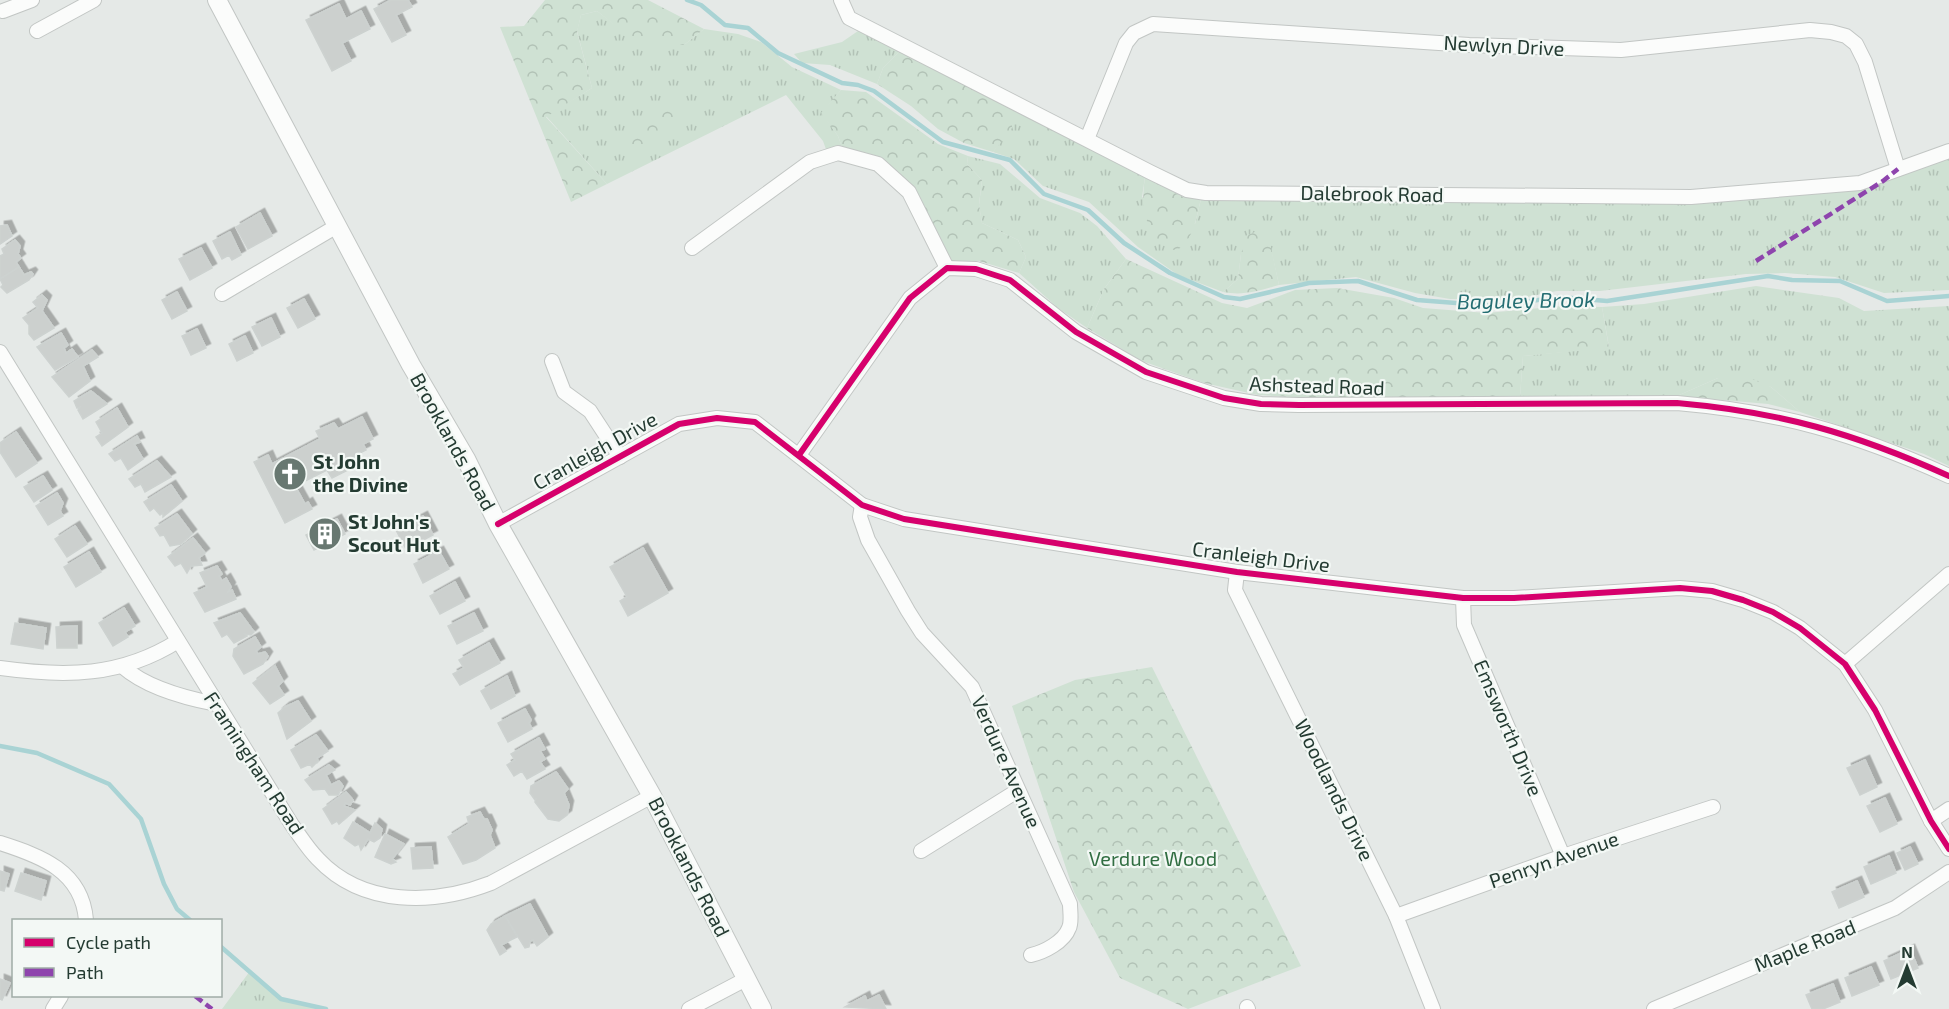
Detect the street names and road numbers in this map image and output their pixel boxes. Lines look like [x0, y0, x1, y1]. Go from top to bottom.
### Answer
street label: Newlyn Drive [1443, 30, 1565, 60]
street label: Dalebrook Road [1300, 180, 1444, 206]
street label: Brooklands Road [406, 368, 502, 515]
street label: Ashstead Road [1249, 371, 1385, 399]
street label: Cranleigh Drive [528, 406, 661, 494]
street label: Cranleigh Drive [1191, 536, 1331, 576]
street label: Emsworth Drive [1469, 656, 1548, 799]
street label: Framingham Road [200, 687, 310, 838]
street label: Verdure Avenue [967, 692, 1047, 831]
street label: Woodlands Drive [1290, 715, 1380, 864]
street label: Brooklands Road [644, 793, 735, 940]
street label: Penryn Avenue [1486, 826, 1622, 892]
street label: Maple Road [1750, 914, 1859, 976]

